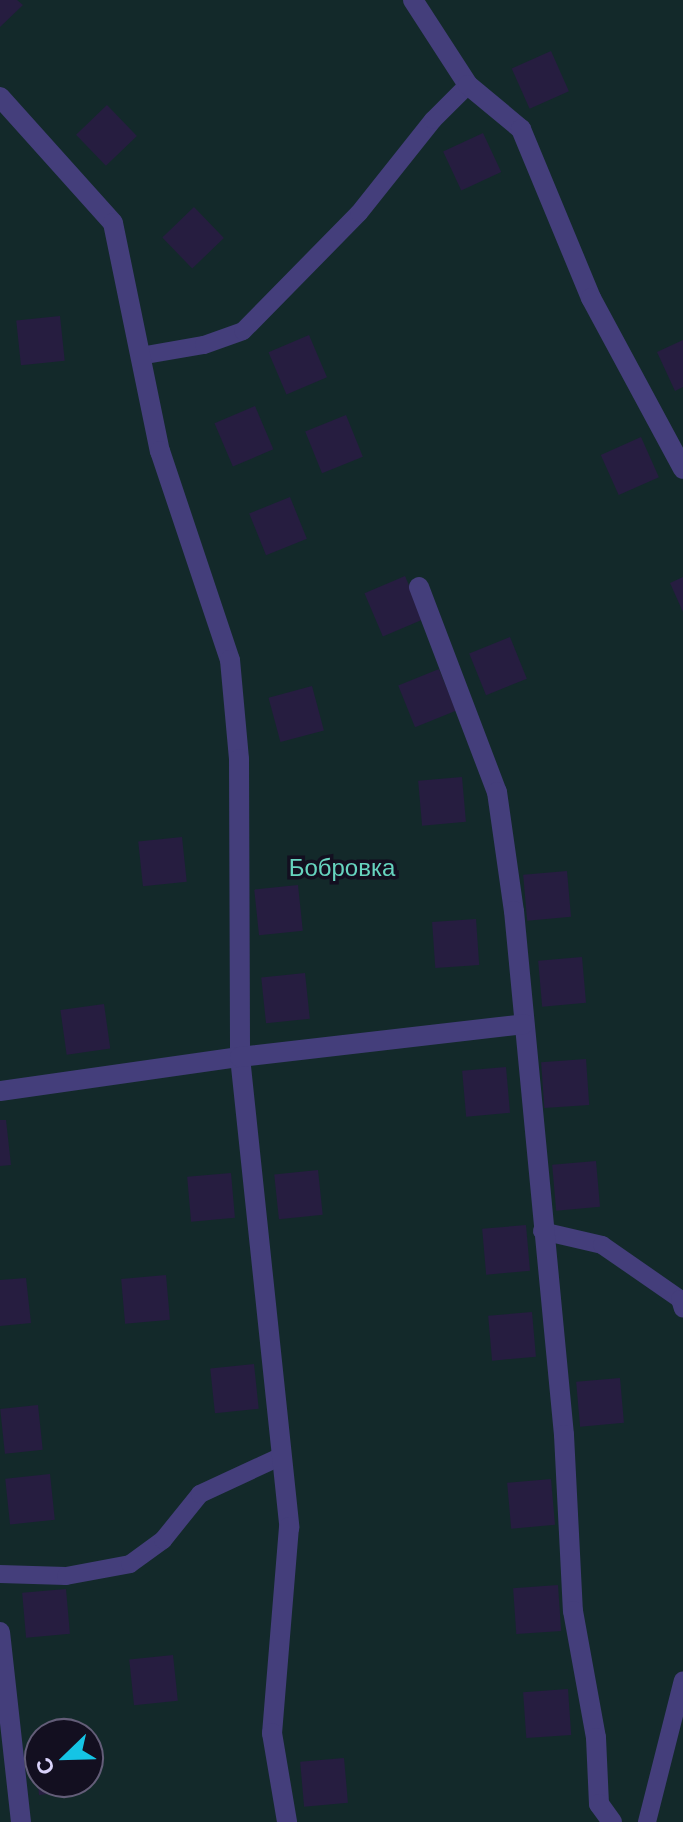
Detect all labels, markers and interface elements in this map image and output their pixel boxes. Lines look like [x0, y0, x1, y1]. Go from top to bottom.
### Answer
park label: Бобровка [289, 853, 395, 881]
north arrow [24, 1718, 104, 1798]
text: С [29, 1754, 59, 1779]

